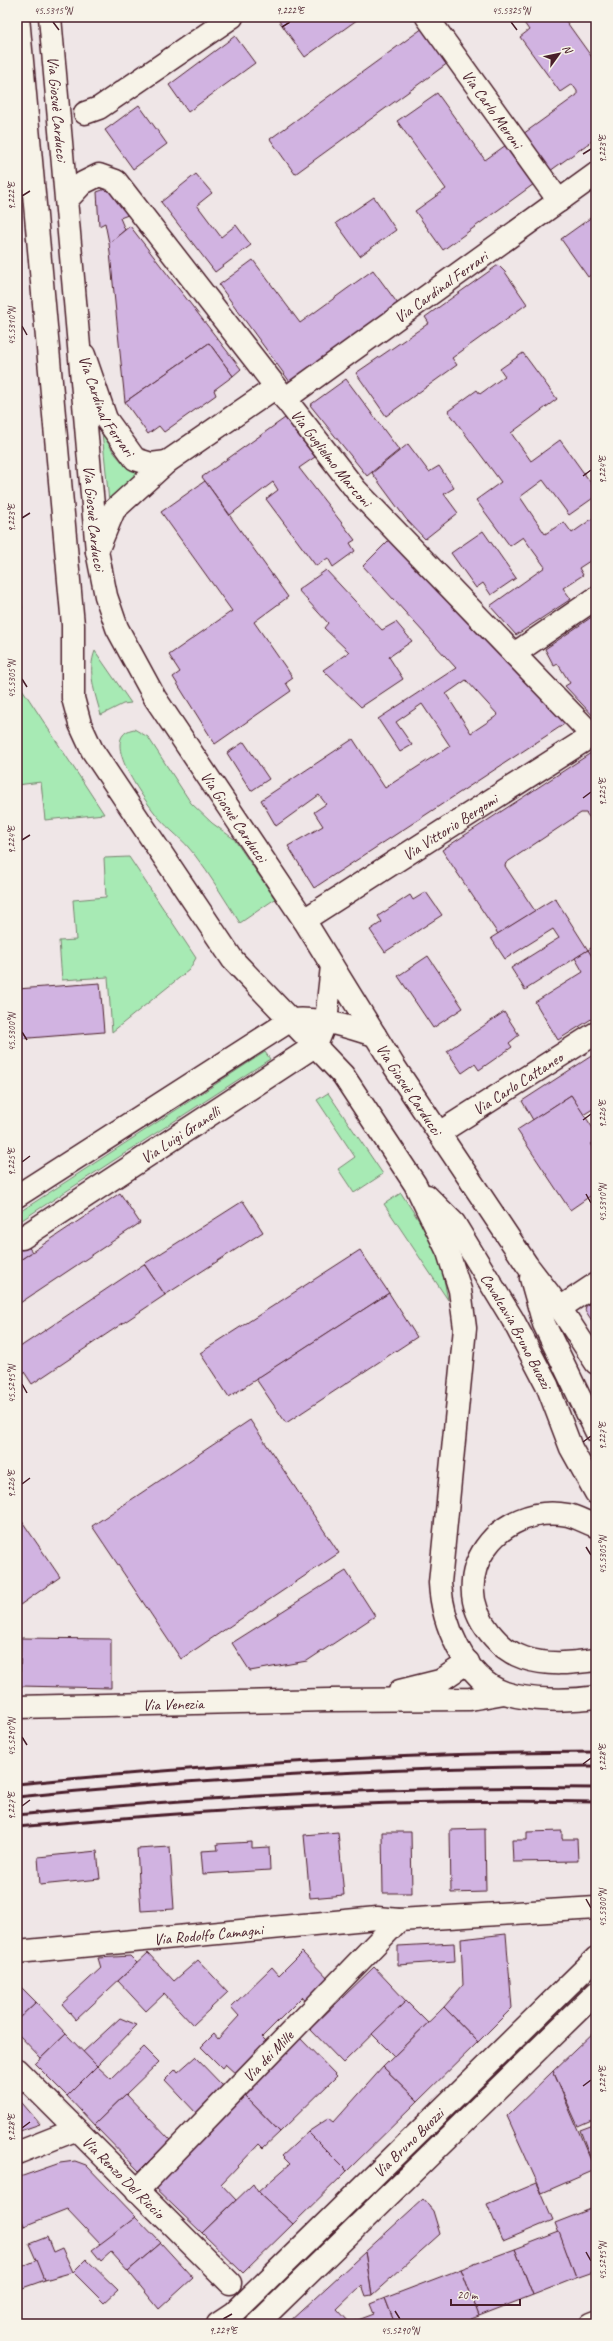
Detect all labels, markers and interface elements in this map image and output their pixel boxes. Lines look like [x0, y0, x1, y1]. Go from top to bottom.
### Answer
text: 45.5315°N [34, 4, 74, 17]
text: 9.222°E [276, 4, 306, 17]
text: 45.5325°N [492, 4, 532, 17]
north arrow [539, 34, 579, 74]
text: N [560, 42, 576, 57]
street label: Via Giosuè Carducci [42, 55, 72, 164]
street label: Via Carlo Meroni [457, 66, 528, 154]
text: 9.223°E [596, 133, 609, 163]
text: 9.222°E [5, 180, 18, 210]
street label: Via Cardinal Ferrari [391, 246, 493, 328]
text: 45.5310°N [5, 305, 18, 345]
street label: Via Cardinal Ferrari [74, 353, 140, 462]
street label: Via Guglielmo Marconi [286, 405, 377, 513]
text: 9.224°E [596, 454, 609, 484]
street label: Via Giosuè Carducci [79, 465, 110, 574]
text: 9.223°E [5, 502, 18, 532]
text: 45.5305°N [5, 658, 18, 698]
street label: Via Giosuè Carducci [196, 768, 272, 868]
text: 9.225°E [596, 776, 609, 806]
street label: Via Vittorio Bergomi [399, 789, 503, 865]
text: 9.224°E [5, 824, 18, 854]
text: 45.5300°N [5, 1011, 18, 1051]
street label: Via Giosuè Carducci [371, 1040, 447, 1141]
street label: Via Carlo Cattaneo [469, 1047, 569, 1120]
text: 9.226°E [596, 1098, 609, 1128]
street label: Via Luigi Granelli [137, 1101, 226, 1168]
text: 9.225°E [5, 1146, 18, 1176]
text: 45.5310°N [596, 1182, 609, 1222]
street label: Cavalcavia Bruno Buozzi [476, 1270, 557, 1393]
text: 45.5295°N [5, 1363, 18, 1403]
text: 9.227°E [596, 1420, 609, 1450]
text: 9.226°E [5, 1468, 18, 1498]
text: 45.5305°N [596, 1534, 609, 1574]
street label: Via Venezia [142, 1694, 205, 1715]
text: 45.5290°N [5, 1716, 18, 1756]
text: 9.228°E [596, 1742, 609, 1772]
text: 9.227°E [5, 1790, 18, 1820]
text: 45.5300°N [596, 1887, 609, 1927]
street label: Via Rodolfo Camagni [153, 1920, 266, 1950]
street label: Via dei Mille [239, 2025, 299, 2087]
text: 9.229°E [596, 2064, 609, 2094]
street label: Via Bruno Buozzi [369, 2103, 449, 2182]
text: 9.228°E [5, 2112, 18, 2142]
street label: Via Renzo Del Riccio [78, 2132, 170, 2225]
text: 45.5295°N [596, 2240, 609, 2280]
scale bar [451, 2281, 520, 2307]
text: 20 m [457, 2287, 479, 2303]
text: 9.229°E [209, 2324, 239, 2337]
text: 45.5290°N [381, 2324, 421, 2337]

